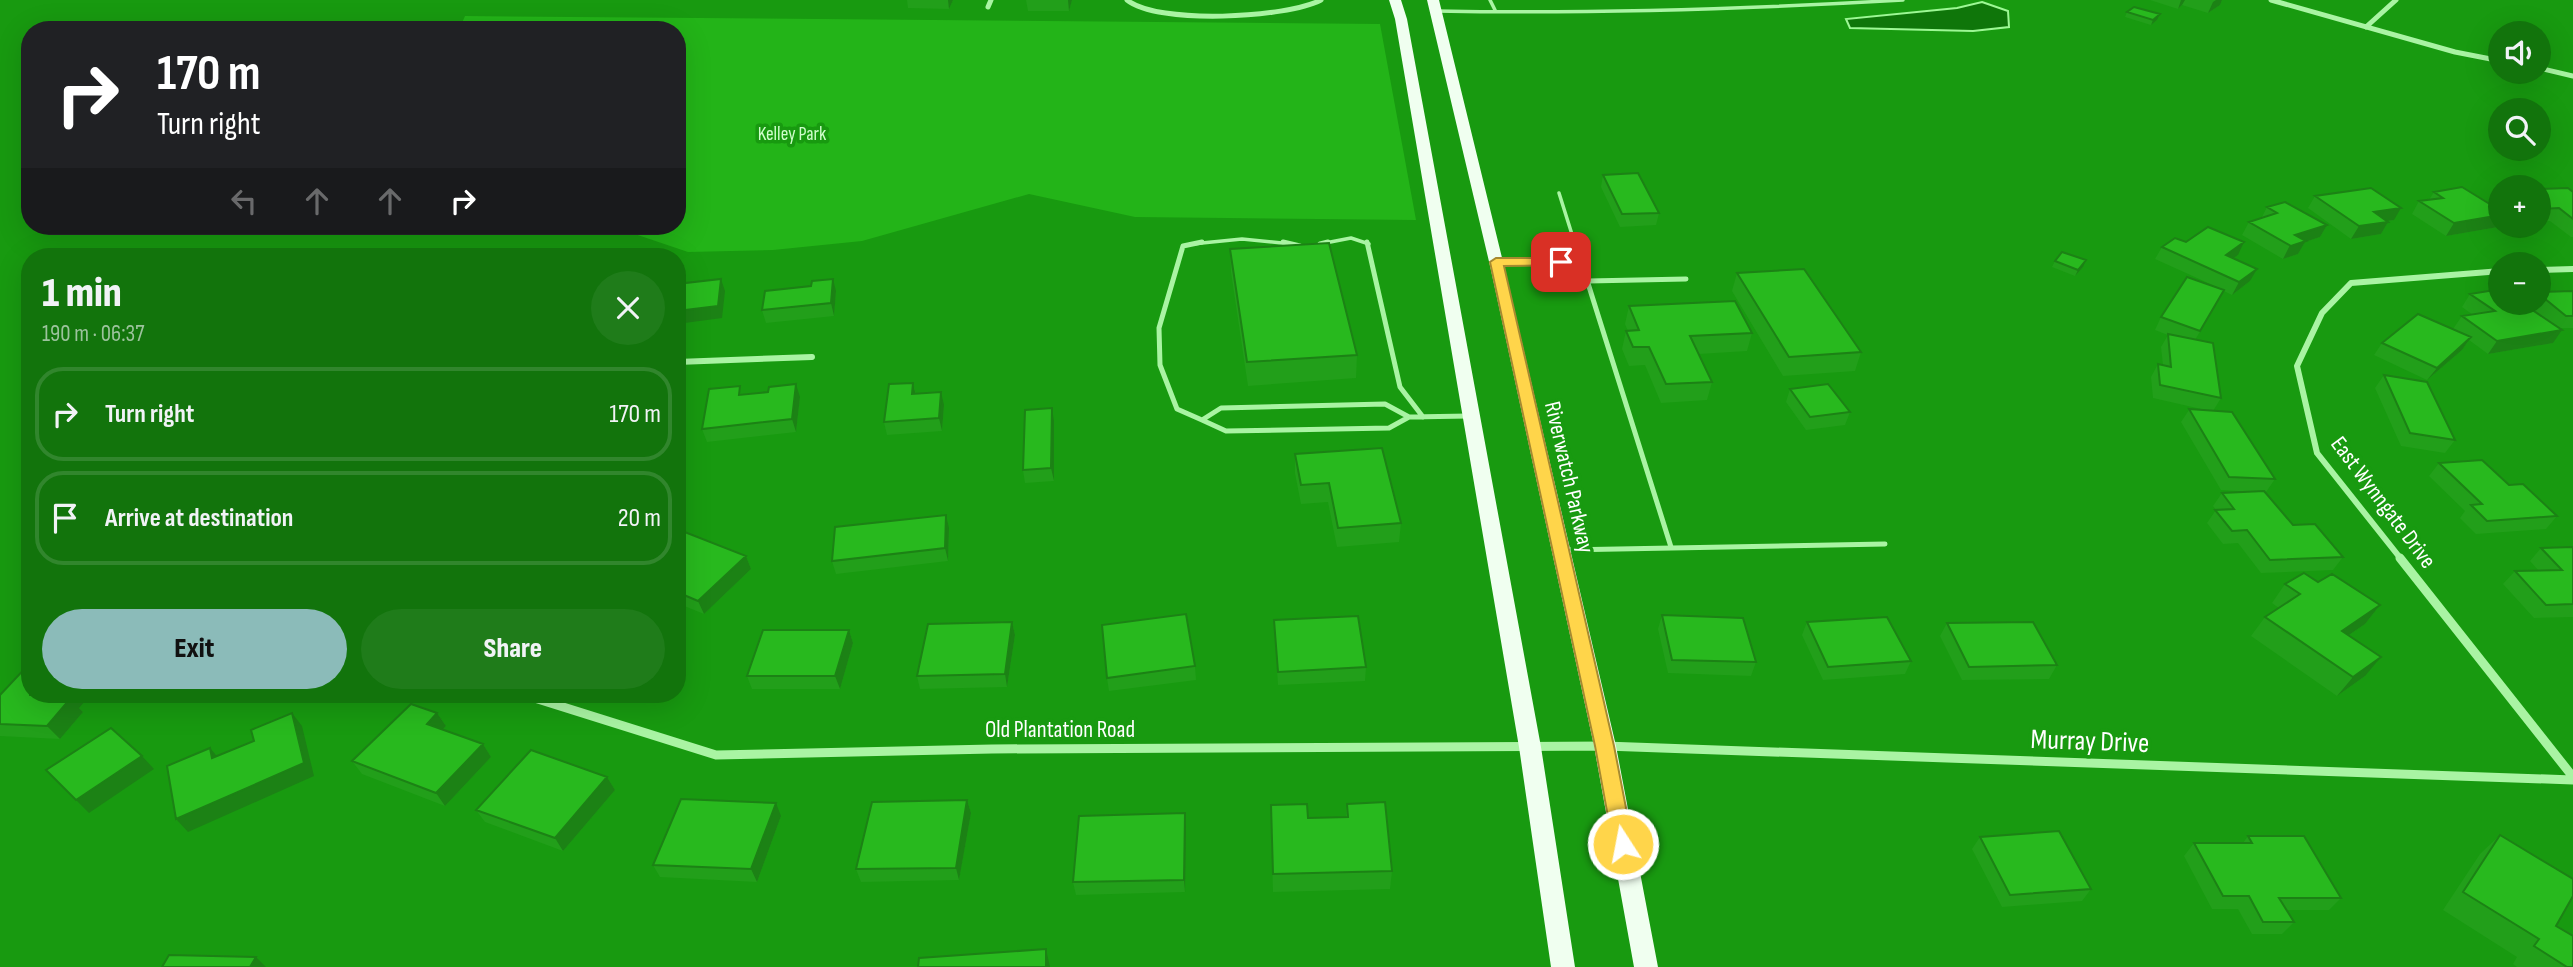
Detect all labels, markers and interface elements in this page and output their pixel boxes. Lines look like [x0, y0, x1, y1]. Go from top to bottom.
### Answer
map controls [2488, 21, 2551, 315]
button: sound [2488, 21, 2551, 84]
text: 170 m [157, 45, 261, 104]
icon: right [42, 49, 133, 140]
button: search [2488, 98, 2551, 161]
text: Turn right [157, 105, 261, 144]
park label: Kelley Park [758, 123, 827, 146]
button: + [2488, 175, 2551, 238]
icon: left [225, 182, 263, 220]
icon: ahead [298, 182, 336, 220]
icon: ahead [371, 182, 409, 220]
icon: right [444, 182, 482, 220]
pin [1531, 232, 1591, 292]
icon: arrive [1542, 243, 1580, 281]
button: − [2488, 252, 2551, 315]
text: 1 min [42, 268, 122, 319]
button: close [591, 271, 665, 345]
text: 190 m · 06:37 [42, 320, 144, 348]
icon: right [46, 395, 84, 433]
text: Turn right [105, 399, 194, 430]
text: 170 m [609, 399, 661, 430]
street label: Riverwatch Parkway [1538, 399, 1600, 556]
street label: East Wynngate Drive [2325, 431, 2442, 574]
icon: arrive [46, 499, 84, 537]
text: Arrive at destination [105, 503, 293, 534]
text: 20 m [618, 503, 661, 534]
button: Exit [42, 609, 347, 689]
button: Share [361, 609, 665, 689]
street label: Old Plantation Road [985, 716, 1135, 744]
street label: Murray Drive [2030, 723, 2150, 760]
position arrow [1586, 807, 1660, 881]

